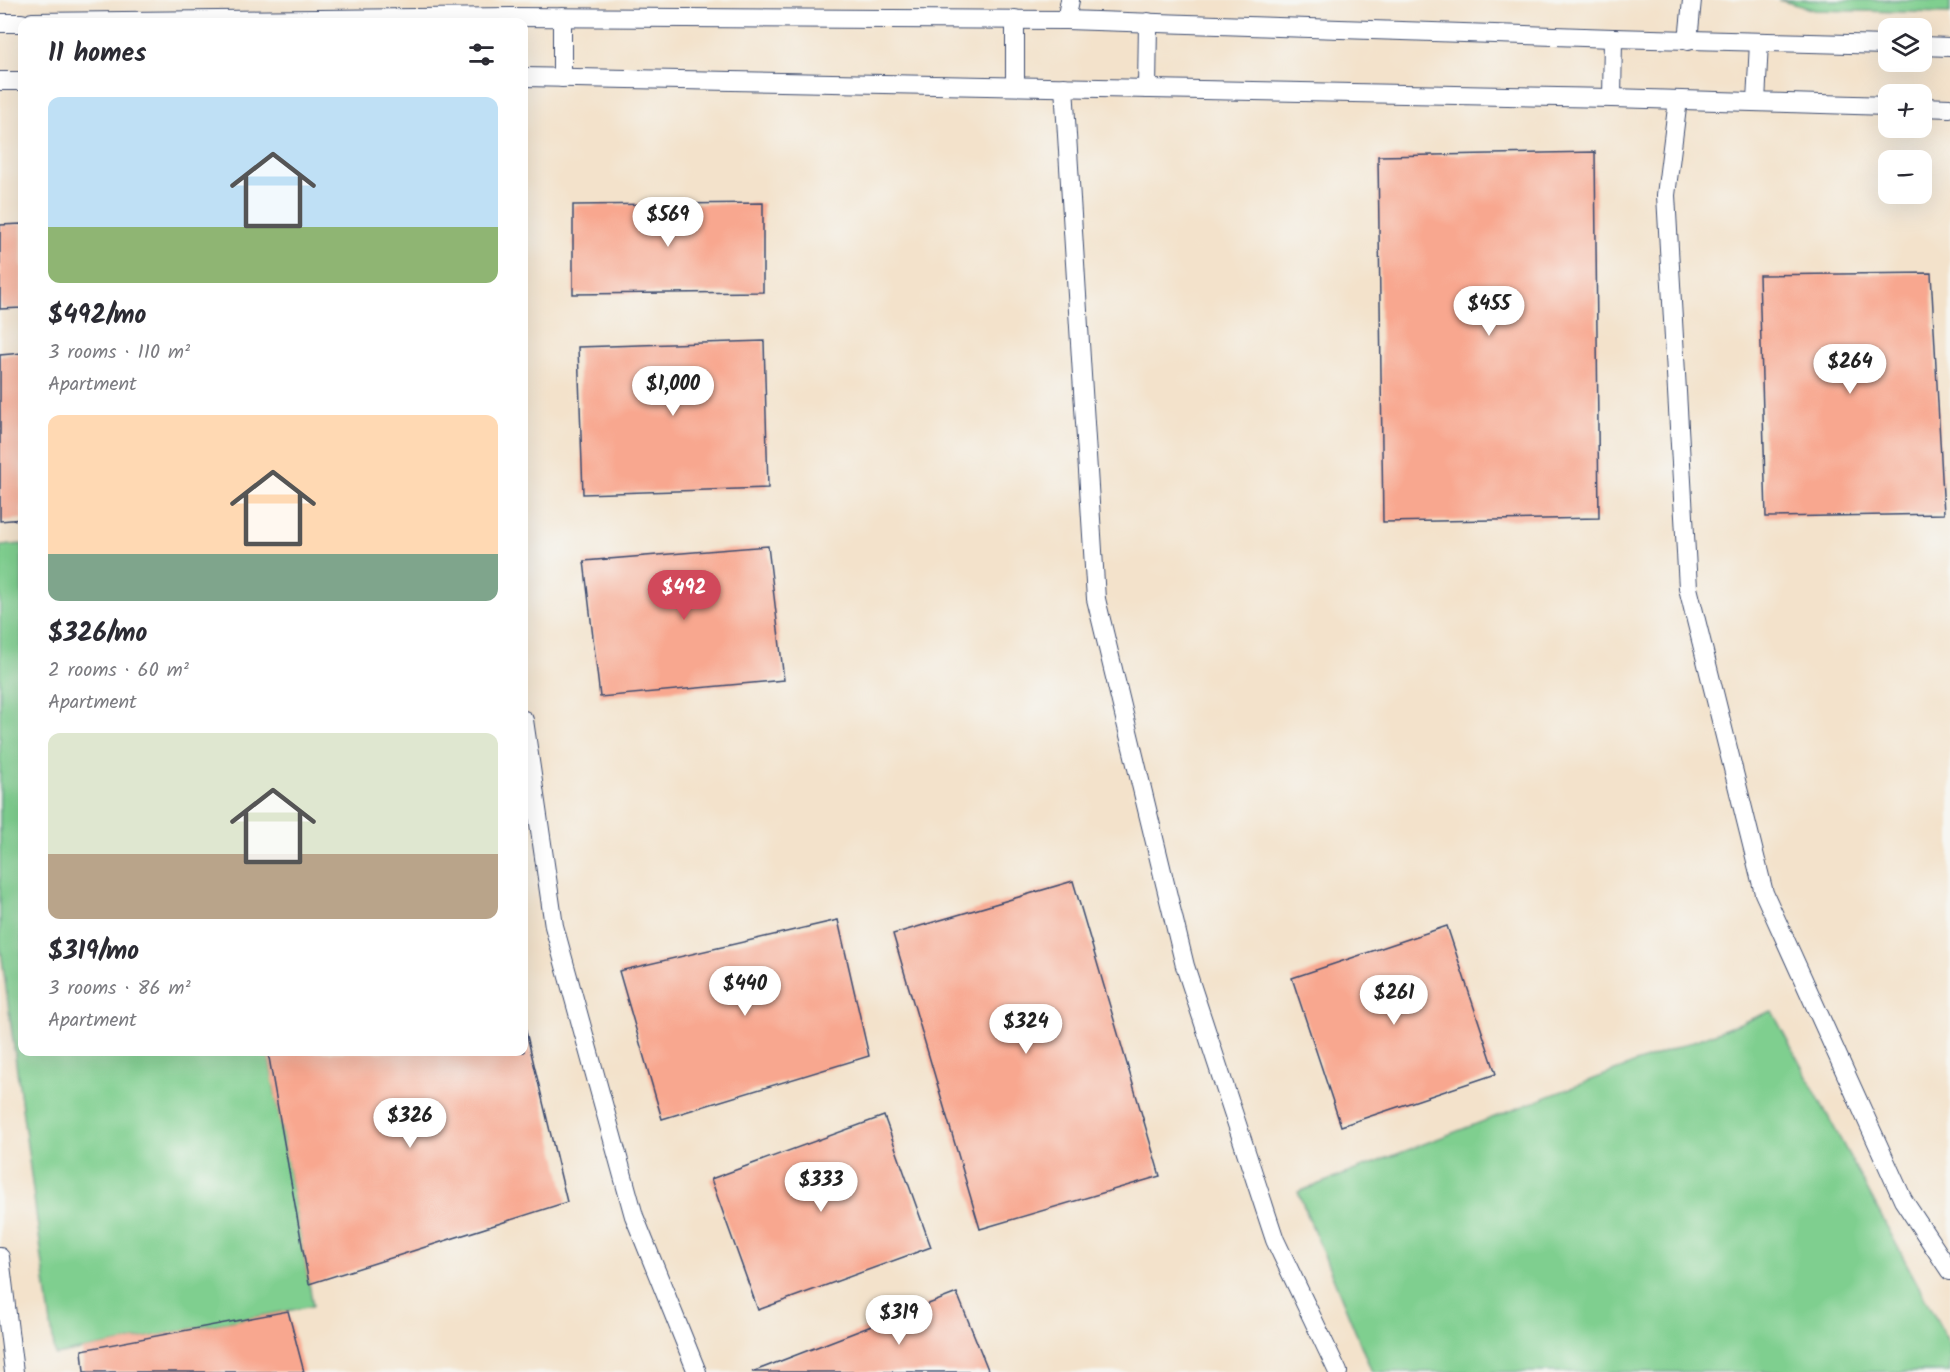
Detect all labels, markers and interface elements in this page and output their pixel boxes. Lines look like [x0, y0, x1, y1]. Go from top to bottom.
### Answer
map controls [1878, 18, 1932, 204]
button: layers [1878, 18, 1932, 72]
text: 11 homes [48, 33, 146, 75]
icon: filters [465, 38, 498, 71]
button: + [1878, 84, 1932, 138]
icon: home [219, 136, 327, 244]
button: − [1878, 150, 1932, 204]
pin: $569 [632, 197, 704, 248]
text: $569 [647, 200, 689, 232]
pin: $455 [1453, 286, 1525, 337]
text: $455 [1468, 289, 1510, 321]
text: $492/mo [48, 295, 146, 337]
text: 3 rooms · 110 m² [48, 337, 190, 369]
pin: $264 [1814, 344, 1886, 395]
text: $264 [1827, 347, 1873, 379]
pin: $1,000 [624, 366, 722, 417]
text: Apartment [48, 369, 137, 401]
text: $1,000 [646, 369, 700, 401]
icon: home [219, 454, 327, 562]
pin: $492 [648, 570, 720, 621]
text: $492 [662, 573, 706, 605]
text: $326/mo [48, 613, 147, 655]
text: 2 rooms · 60 m² [48, 655, 189, 687]
text: Apartment [48, 687, 137, 719]
icon: home [219, 772, 327, 880]
text: $319/mo [48, 931, 139, 973]
pin: $440 [709, 966, 781, 1017]
text: $440 [723, 969, 767, 1001]
text: 3 rooms · 86 m² [48, 973, 191, 1005]
pin: $261 [1358, 975, 1430, 1026]
text: $261 [1374, 978, 1414, 1010]
pin: $324 [990, 1004, 1062, 1055]
text: Apartment [48, 1005, 137, 1037]
text: $324 [1003, 1007, 1049, 1039]
pin: $326 [374, 1098, 446, 1149]
text: $326 [387, 1101, 433, 1133]
pin: $333 [785, 1162, 857, 1213]
text: $333 [799, 1165, 843, 1197]
pin: $319 [863, 1295, 935, 1346]
text: $319 [880, 1298, 918, 1330]

